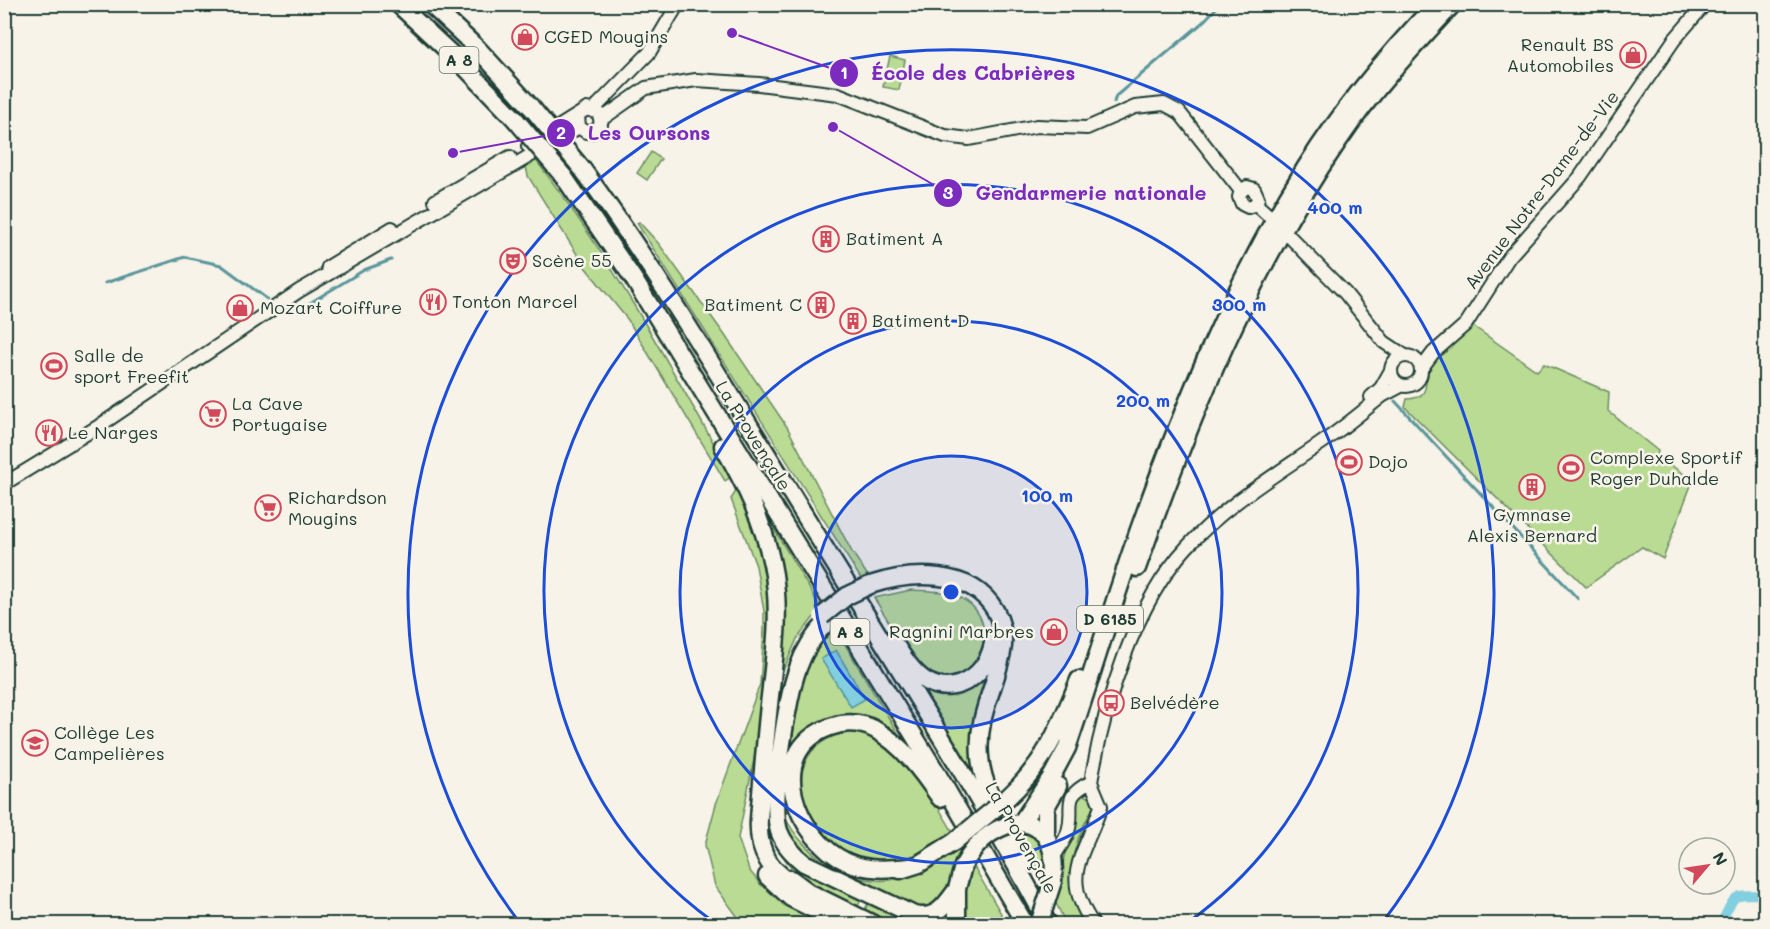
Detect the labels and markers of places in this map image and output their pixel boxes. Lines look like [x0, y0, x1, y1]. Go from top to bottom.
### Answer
shop icon: CGED Mougins [510, 22, 540, 52]
place label: CGED Mougins [544, 24, 668, 48]
place label: Renault BS Automobiles [1507, 32, 1614, 77]
shop icon: Renault BS Automobiles [1618, 40, 1648, 70]
callout: École des Cabrières [829, 54, 1088, 92]
callout: Les Oursons [546, 114, 722, 152]
callout: Gendarmerie nationale [933, 174, 1218, 212]
building icon: Batiment A [811, 224, 841, 254]
place label: Batiment A [846, 226, 943, 250]
theatre icon: Scène 55 [498, 246, 528, 276]
place label: Scène 55 [532, 248, 612, 272]
restaurant icon: Tonton Marcel [418, 287, 448, 317]
place label: Tonton Marcel [452, 289, 578, 313]
building icon: Batiment C [806, 290, 836, 320]
place label: Batiment C [704, 292, 802, 316]
shop icon: Mozart Coiffure [225, 293, 255, 323]
place label: Mozart Coiffure [260, 295, 402, 319]
building icon: Batiment D [838, 306, 868, 336]
place label: Batiment D [872, 308, 969, 332]
place label: Salle de sport Freefit [74, 343, 189, 388]
sports icon: Salle de sport Freefit [39, 351, 69, 381]
place label: La Cave Portugaise [232, 391, 328, 436]
supermarket icon: La Cave Portugaise [198, 399, 228, 429]
restaurant icon: Le Narges [34, 418, 64, 448]
place label: Le Narges [68, 420, 158, 444]
place label: Complexe Sportif Roger Duhalde [1590, 445, 1743, 490]
sports icon: Dojo [1334, 447, 1364, 477]
place label: Dojo [1368, 449, 1408, 473]
sports icon: Complexe Sportif Roger Duhalde [1556, 453, 1586, 483]
building icon: Gymnase Alexis Bernard [1517, 472, 1547, 502]
place label: Richardson Mougins [288, 485, 387, 530]
supermarket icon: Richardson Mougins [253, 493, 283, 523]
place label: Gymnase Alexis Bernard [1467, 502, 1597, 547]
centre of rings [941, 582, 961, 602]
shop icon: Ragnini Marbres [1039, 617, 1069, 647]
place label: Ragnini Marbres [889, 619, 1034, 643]
bus stop icon: Belvédère [1096, 688, 1126, 718]
place label: Belvédère [1130, 690, 1220, 714]
place label: Collège Les Campelières [54, 720, 165, 765]
school or university icon: Collège Les Campelières [20, 728, 50, 758]

